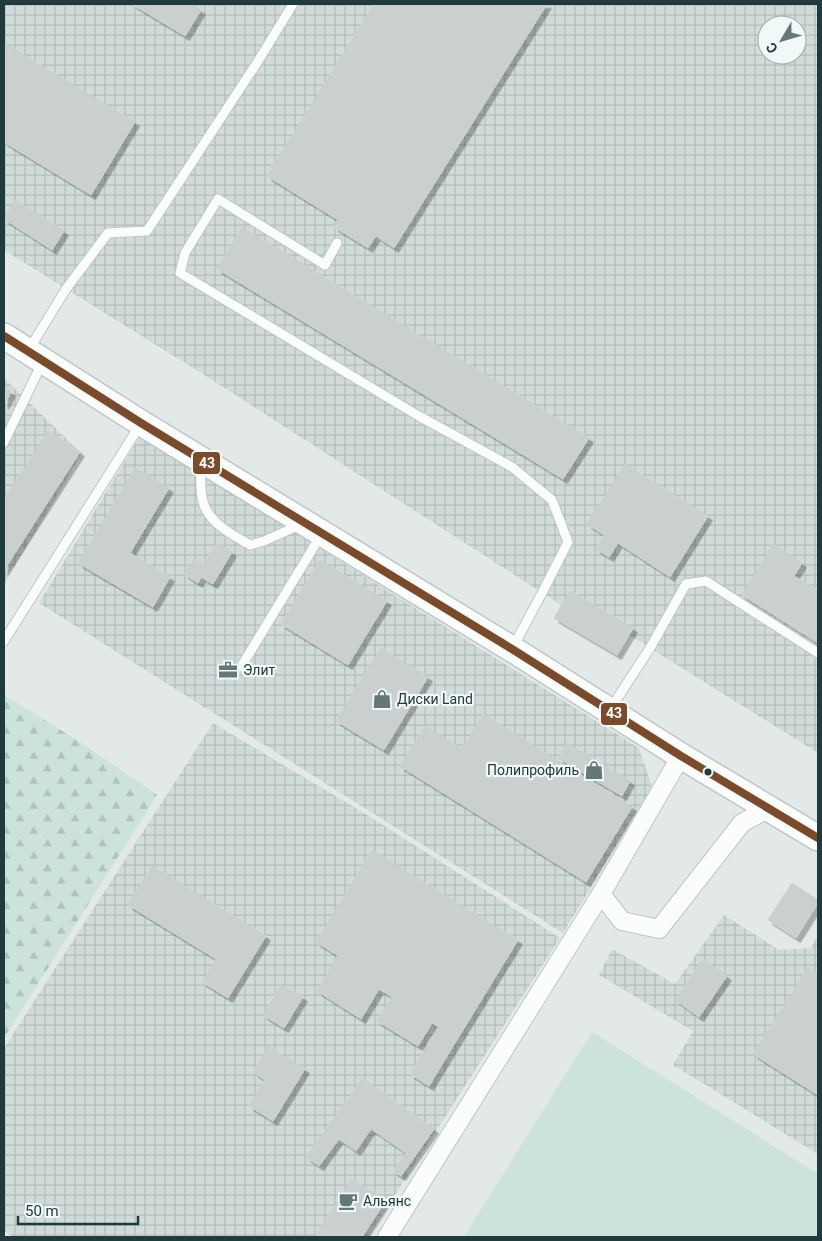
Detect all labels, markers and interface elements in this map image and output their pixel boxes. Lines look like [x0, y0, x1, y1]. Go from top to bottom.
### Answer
north arrow [757, 15, 807, 65]
text: С [763, 39, 781, 57]
line badge: 43 [192, 451, 221, 475]
text: 43 [199, 455, 215, 471]
office icon: Элит [217, 659, 239, 681]
place label: Элит [243, 662, 275, 678]
shop icon: Диски Land [371, 688, 393, 710]
place label: Диски Land [397, 691, 473, 707]
line badge: 43 [600, 702, 628, 726]
text: 43 [606, 705, 622, 721]
shop icon: Полипрофиль [583, 759, 605, 781]
place label: Полипрофиль [487, 762, 579, 778]
unlabelled marker [703, 767, 713, 777]
cafe icon: Альянс [337, 1190, 359, 1212]
place label: Альянс [363, 1193, 411, 1209]
scale bar [18, 1194, 138, 1226]
text: 50 m [25, 1202, 59, 1220]

